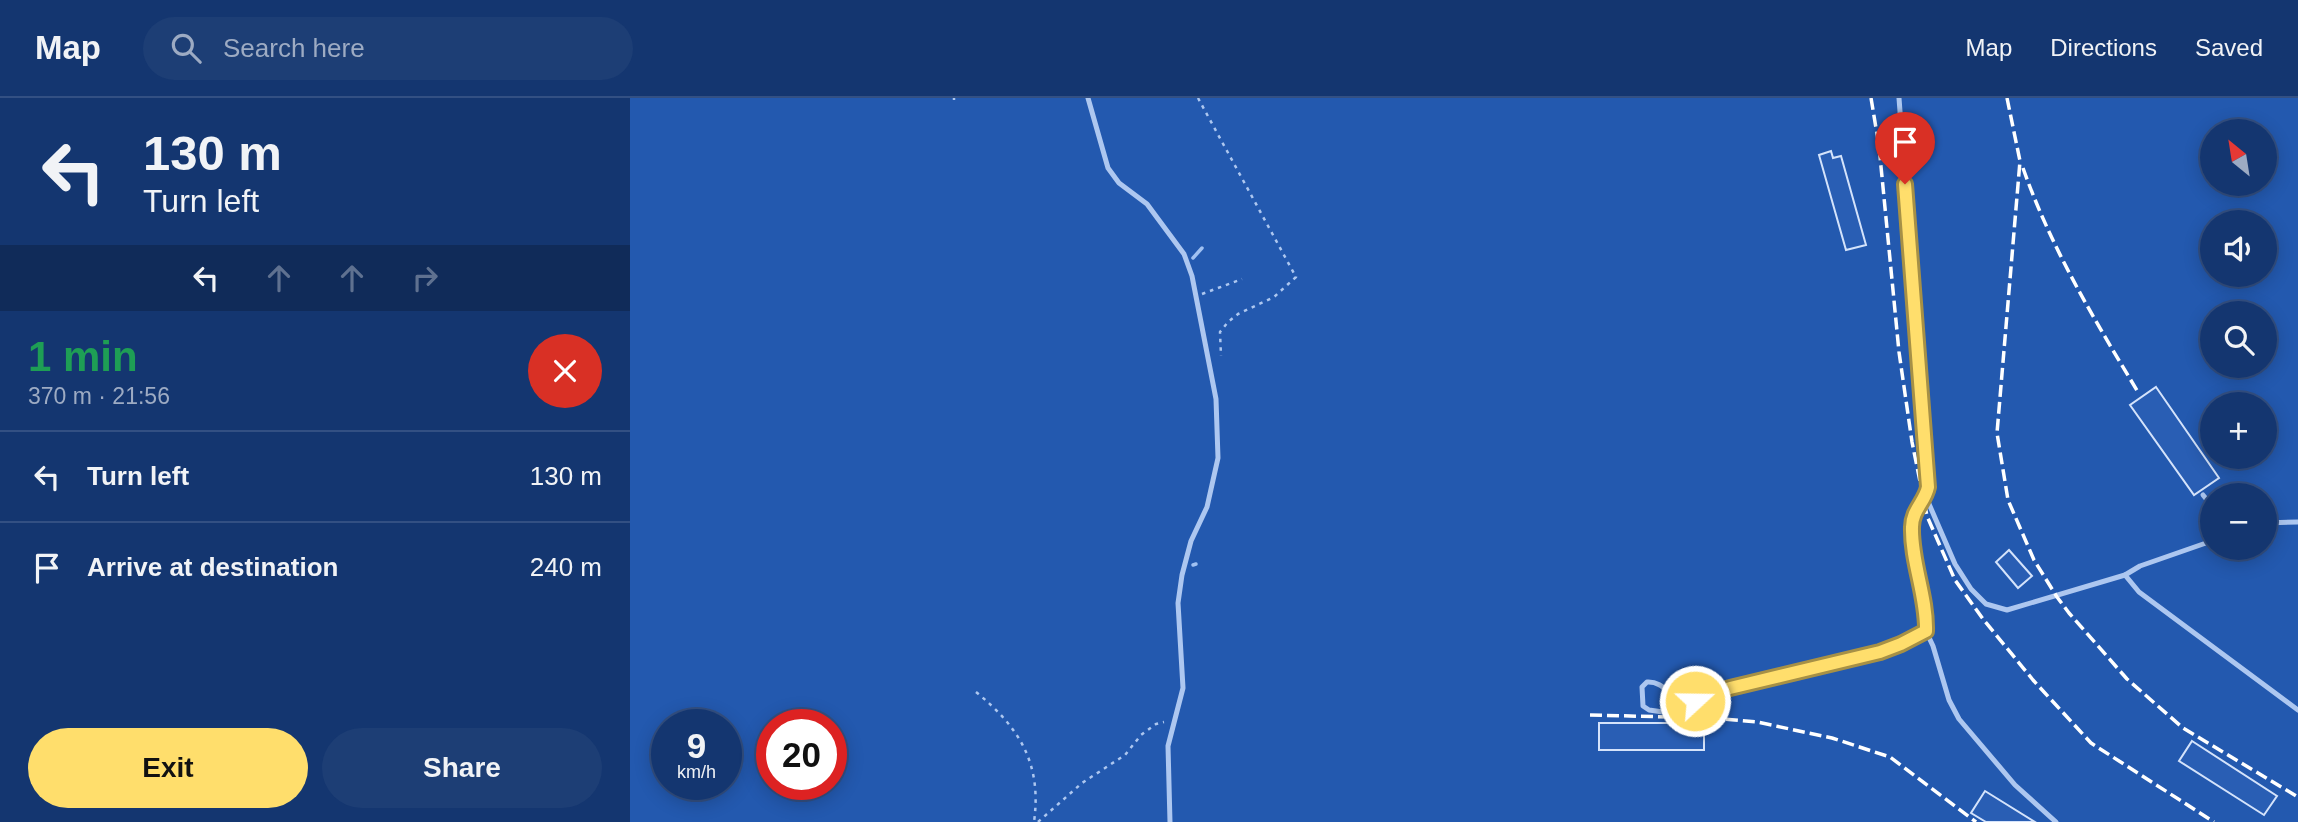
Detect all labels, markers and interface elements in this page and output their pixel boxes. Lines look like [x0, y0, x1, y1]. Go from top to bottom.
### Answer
search box [143, 17, 633, 80]
text: Map [35, 29, 101, 66]
icon: search [167, 29, 205, 67]
text: Search here [223, 33, 365, 63]
text: Map [1966, 34, 2012, 61]
text: Directions [2050, 34, 2157, 61]
text: Saved [2195, 34, 2263, 61]
pin [1875, 112, 1935, 184]
north arrow [2200, 119, 2277, 196]
map controls [2200, 119, 2277, 560]
icon: arrive [1886, 123, 1924, 161]
icon: left [28, 126, 119, 217]
text: 130 m [143, 126, 282, 180]
text: Turn left [143, 183, 259, 219]
button: sound [2200, 210, 2277, 287]
icon: left [187, 259, 225, 297]
icon: ahead [260, 259, 298, 297]
icon: ahead [333, 259, 371, 297]
icon: right [406, 259, 444, 297]
button: search [2200, 301, 2277, 378]
text: 1 min [28, 333, 138, 380]
button: close [528, 334, 602, 408]
text: 370 m · 21:56 [28, 383, 170, 409]
button: + [2200, 392, 2277, 469]
icon: left [28, 458, 66, 496]
text: Turn left [87, 461, 189, 491]
text: 130 m [530, 461, 602, 491]
button: − [2200, 483, 2277, 560]
icon: arrive [28, 549, 66, 587]
text: Arrive at destination [87, 552, 338, 582]
text: 240 m [530, 552, 602, 582]
position arrow [1658, 664, 1732, 738]
speed limit sign: 20 [756, 709, 847, 800]
text: 9 [687, 726, 706, 765]
button: Exit [28, 728, 308, 808]
button: Share [322, 728, 602, 808]
text: km/h [677, 762, 716, 782]

